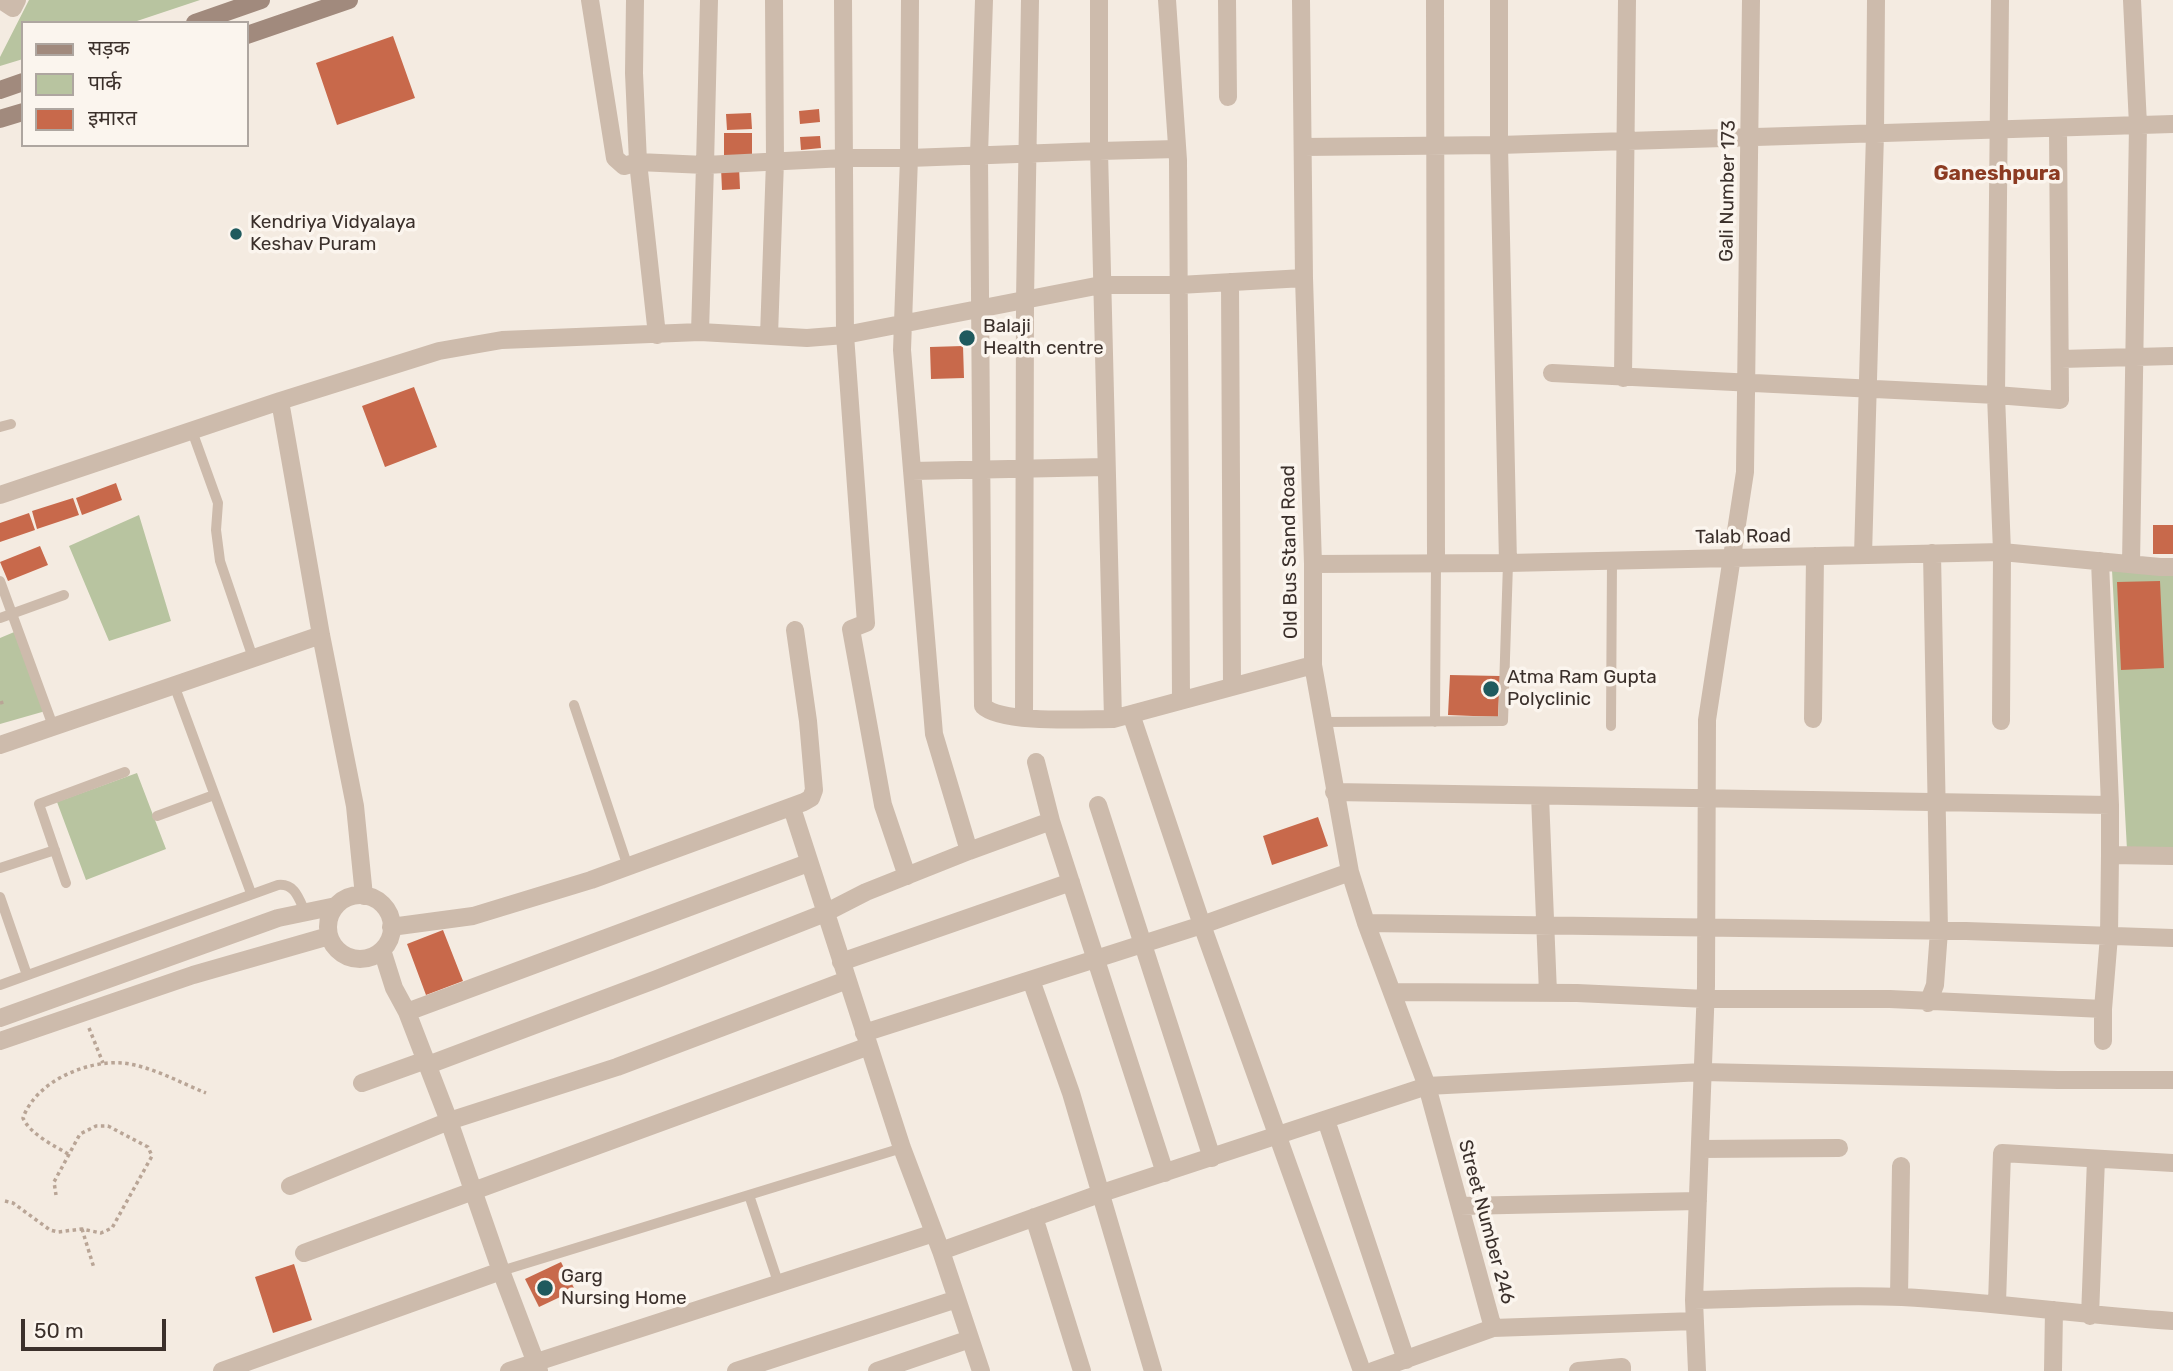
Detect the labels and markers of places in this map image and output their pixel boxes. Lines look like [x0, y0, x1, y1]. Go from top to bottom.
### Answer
place label: Kendriya Vidyalaya Keshav Puram [250, 212, 416, 256]
marker: Kendriya Vidyalaya Keshav Puram [228, 226, 244, 242]
place label: Balaji Health centre [983, 316, 1104, 360]
marker: Balaji Health centre [957, 328, 977, 348]
place label: Atma Ram Gupta Polyclinic [1507, 667, 1657, 711]
marker: Atma Ram Gupta Polyclinic [1481, 679, 1501, 699]
place label: Garg Nursing Home [561, 1266, 687, 1310]
marker: Garg Nursing Home [535, 1278, 555, 1298]

